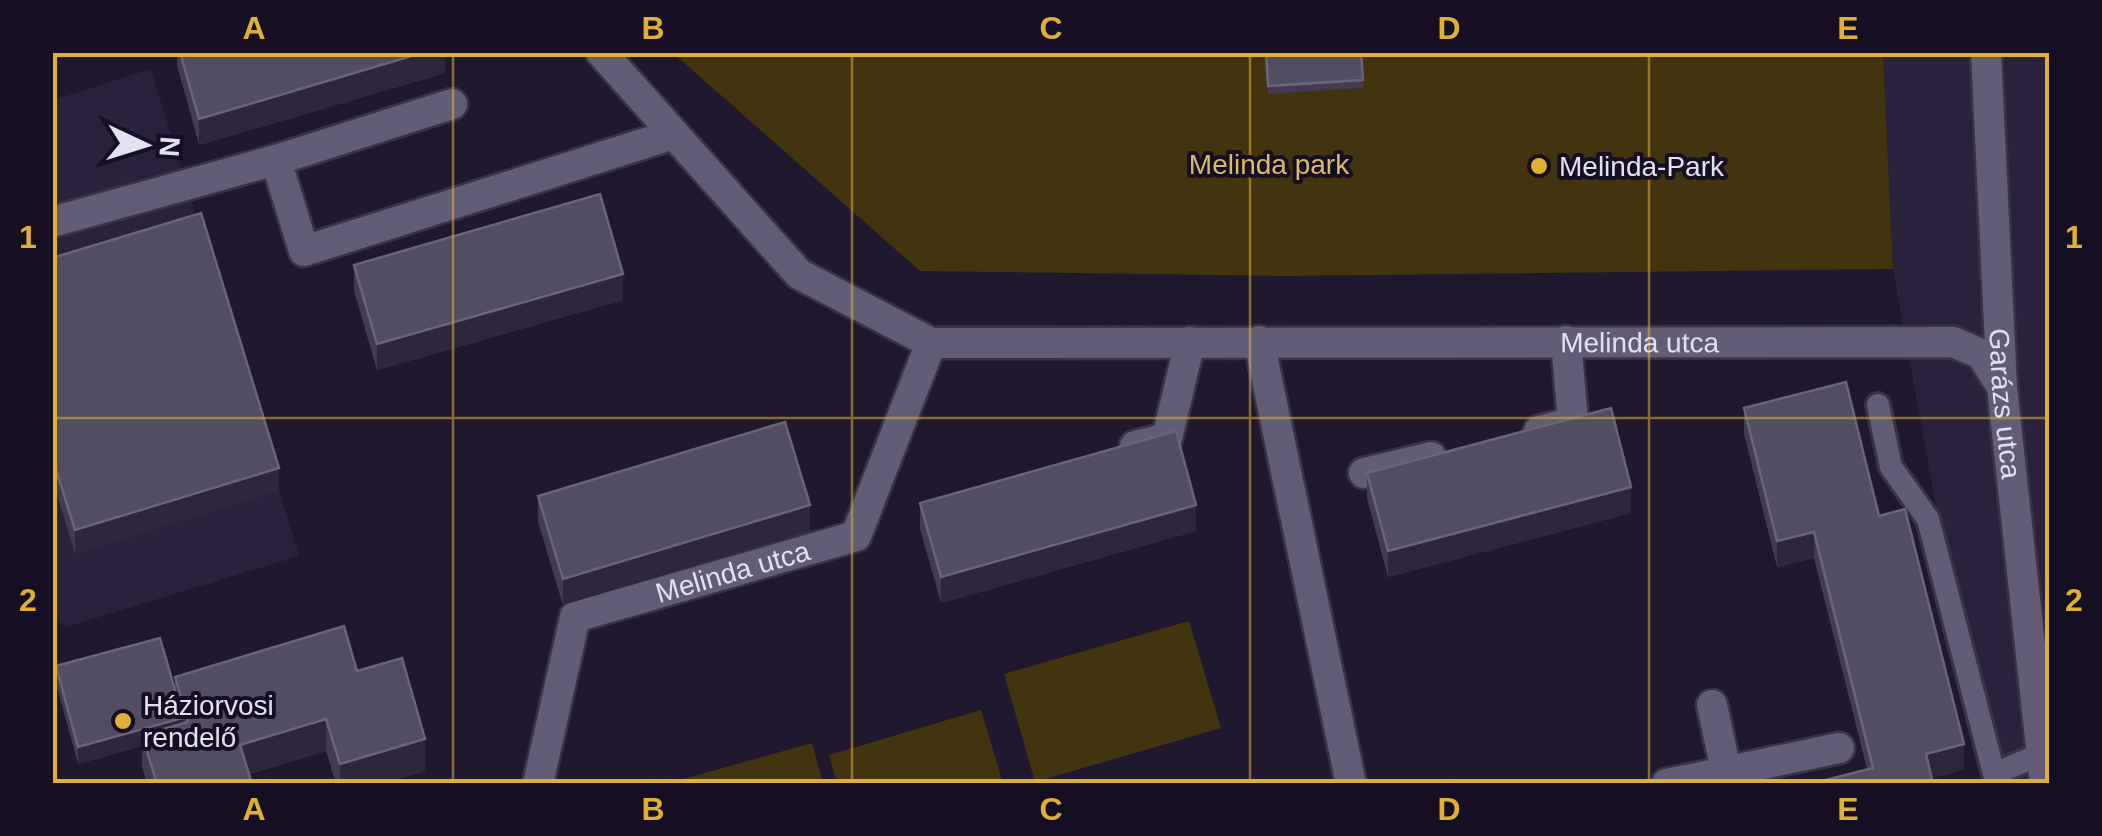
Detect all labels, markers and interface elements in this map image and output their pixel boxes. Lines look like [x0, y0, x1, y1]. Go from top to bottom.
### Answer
text: A [242, 10, 266, 46]
text: B [641, 10, 665, 46]
text: C [1039, 10, 1063, 46]
text: D [1437, 10, 1461, 46]
text: E [1837, 10, 1859, 46]
north arrow [95, 95, 195, 195]
text: N [153, 136, 186, 158]
park label: Melinda park [1189, 149, 1350, 180]
place label: Melinda-Park [1559, 151, 1725, 182]
marker: Melinda-Park [1528, 155, 1550, 177]
text: 1 [19, 219, 37, 255]
text: 1 [2065, 219, 2083, 255]
street label: Melinda utca [1560, 327, 1719, 358]
street label: Garázs utca [1983, 327, 2027, 481]
street label: Melinda utca [652, 535, 814, 609]
text: 2 [19, 582, 37, 618]
text: 2 [2065, 582, 2083, 618]
place label: Háziorvosi rendelő [143, 690, 274, 753]
marker: Háziorvosi rendelő [112, 710, 134, 732]
text: A [242, 791, 266, 827]
text: B [641, 791, 665, 827]
text: C [1039, 791, 1063, 827]
text: D [1437, 791, 1461, 827]
text: E [1837, 791, 1859, 827]

